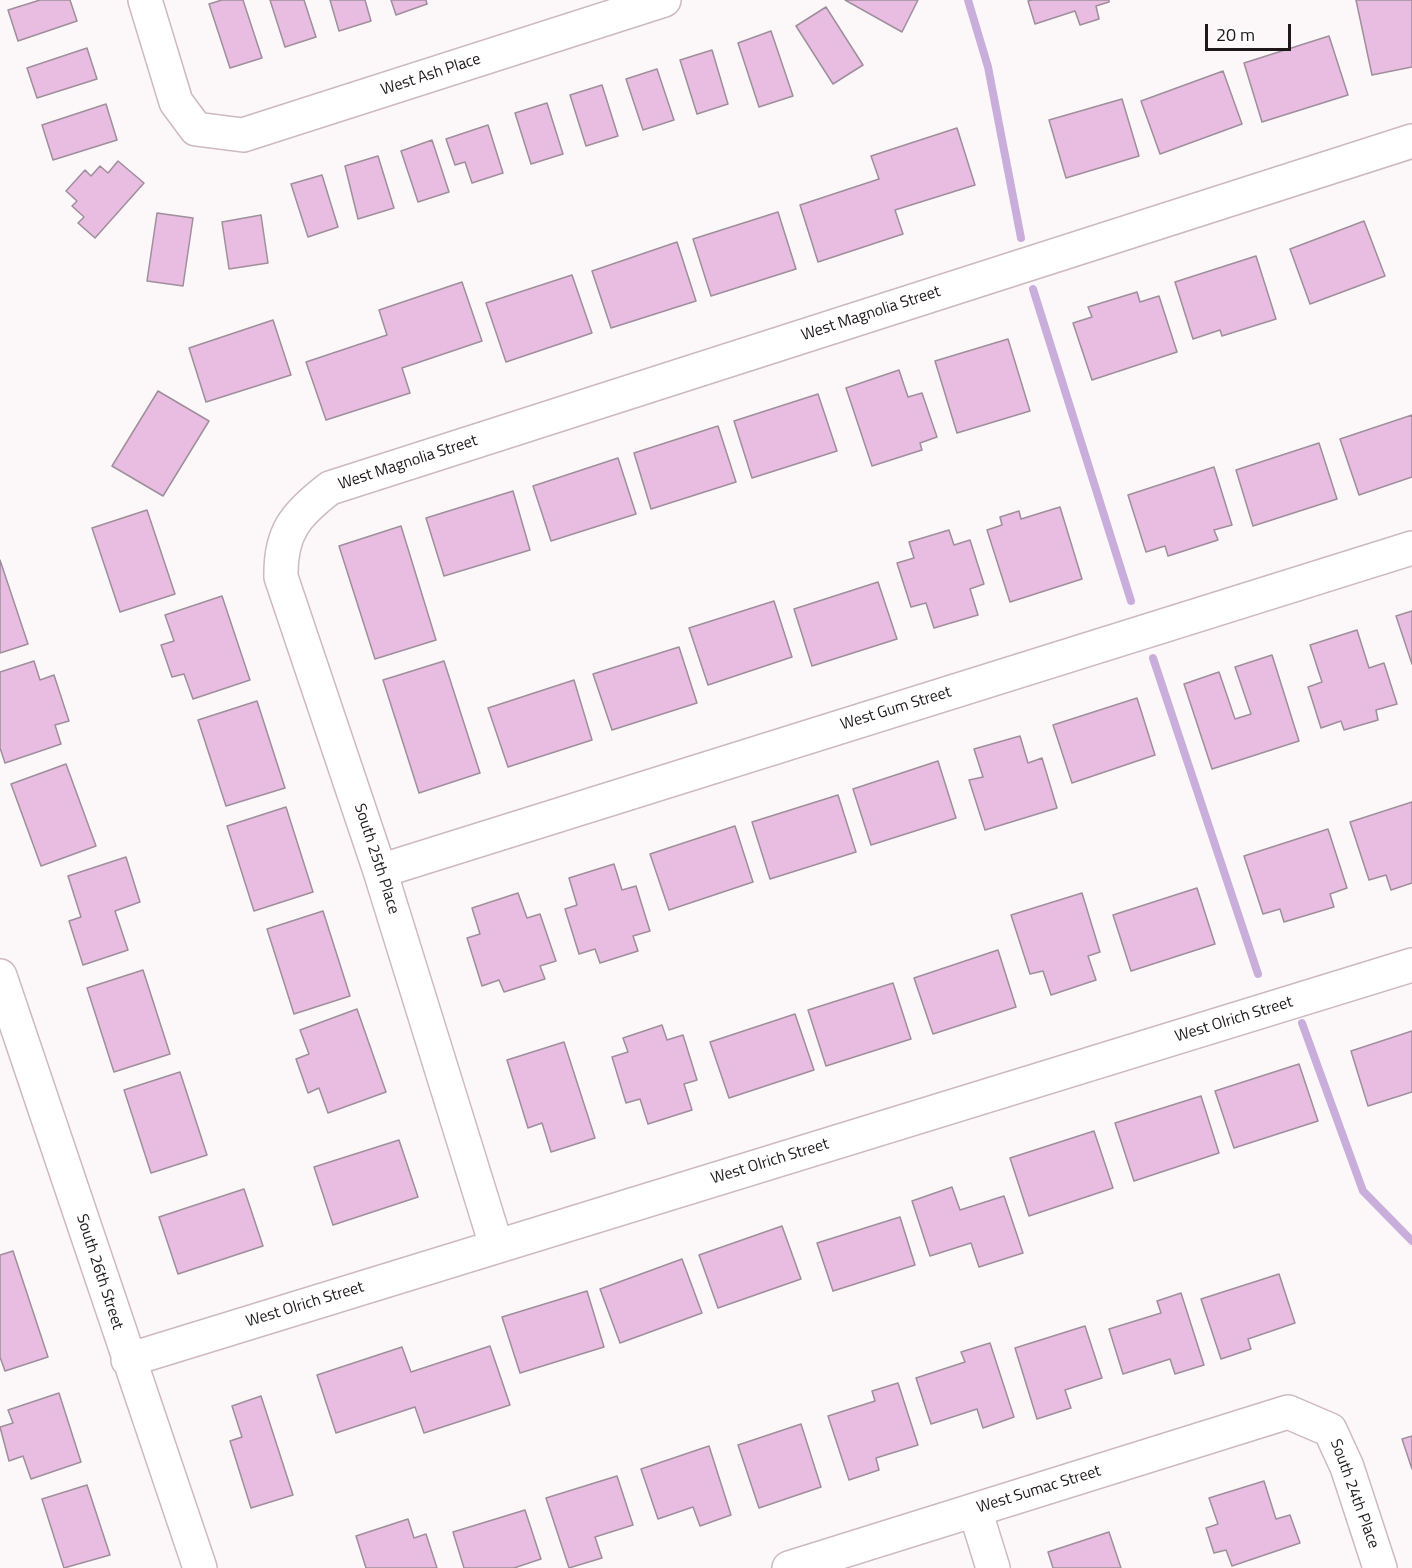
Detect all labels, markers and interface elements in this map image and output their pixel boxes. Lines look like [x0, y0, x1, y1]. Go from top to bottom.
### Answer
scale bar [1208, 12, 1294, 50]
text: 20 m [1216, 21, 1255, 48]
street label: West Ash Place [379, 50, 483, 100]
street label: West Magnolia Street [799, 282, 943, 346]
street label: West Magnolia Street [336, 431, 480, 495]
street label: West Gum Street [838, 683, 954, 735]
street label: South 25th Place [349, 801, 403, 917]
street label: West Olrich Street [1173, 993, 1295, 1047]
street label: West Olrich Street [709, 1135, 831, 1189]
street label: South 26th Street [71, 1212, 127, 1332]
street label: West Olrich Street [244, 1278, 366, 1332]
street label: South 24th Place [1325, 1437, 1383, 1551]
street label: West Sumac Street [975, 1462, 1103, 1518]

